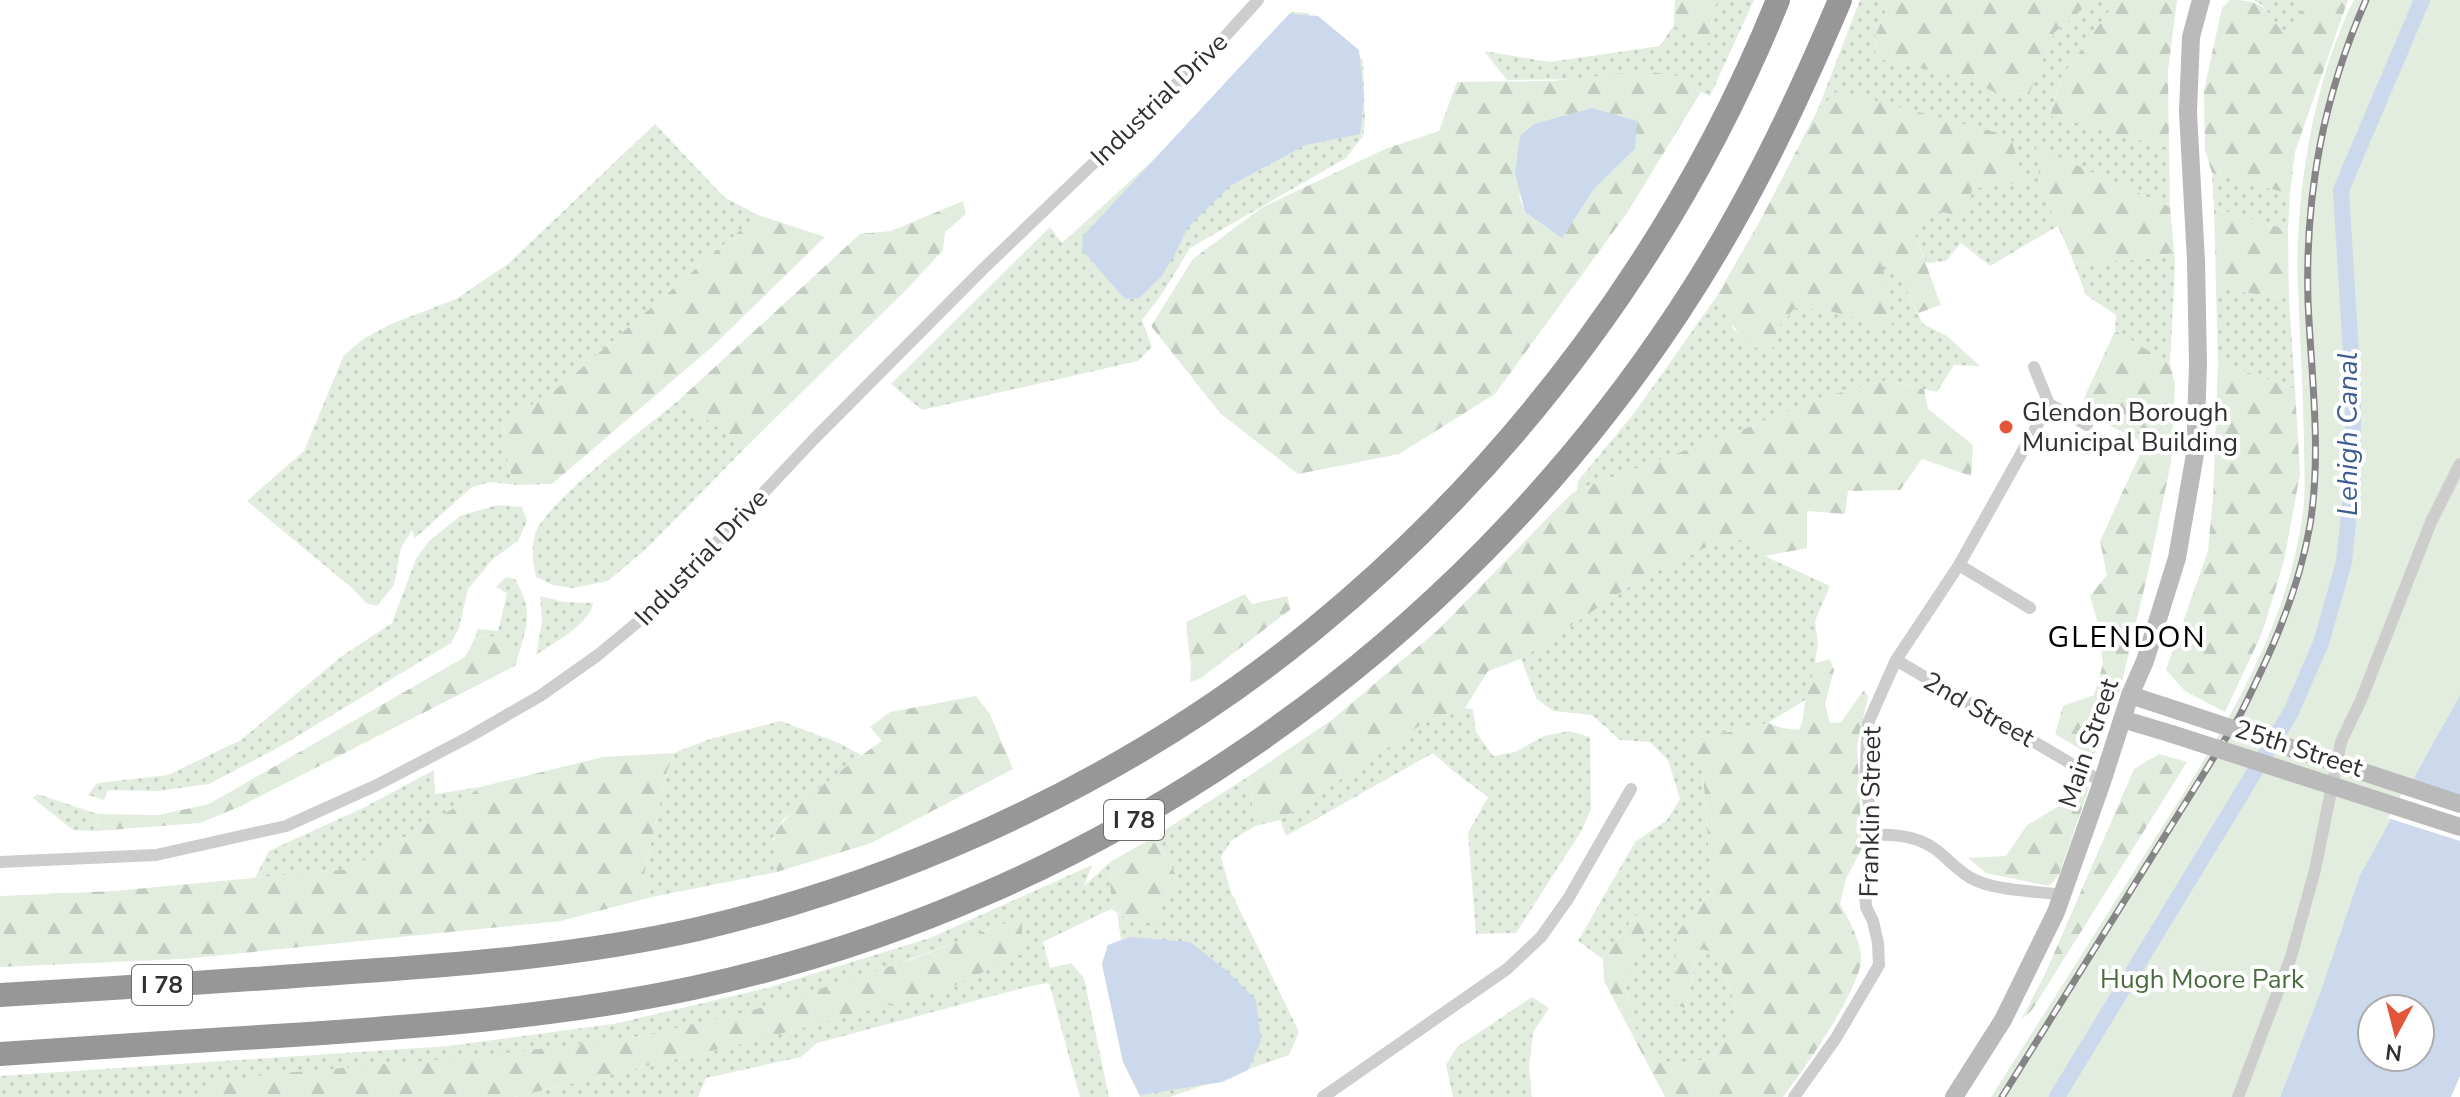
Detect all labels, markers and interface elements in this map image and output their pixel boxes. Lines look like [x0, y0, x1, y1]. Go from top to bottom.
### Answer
street label: Industrial Drive [1083, 25, 1235, 174]
water label: Lehigh Canal [2329, 352, 2367, 516]
place label: Glendon Borough Municipal Building [2022, 395, 2238, 460]
marker: Glendon Borough Municipal Building [1997, 418, 2015, 436]
street label: Industrial Drive [627, 481, 776, 633]
district label: GLENDON [2047, 617, 2207, 658]
street label: 2nd Street [1917, 663, 2042, 756]
street label: Main Street [2050, 673, 2127, 812]
street label: 25th Street [2230, 711, 2368, 786]
street label: Franklin Street [1852, 725, 1890, 898]
road number: I 78 [1104, 800, 1164, 840]
park label: Hugh Moore Park [2100, 962, 2305, 997]
road number: I 78 [132, 965, 192, 1005]
north arrow [2356, 993, 2436, 1073]
text: N [2384, 1036, 2404, 1068]

